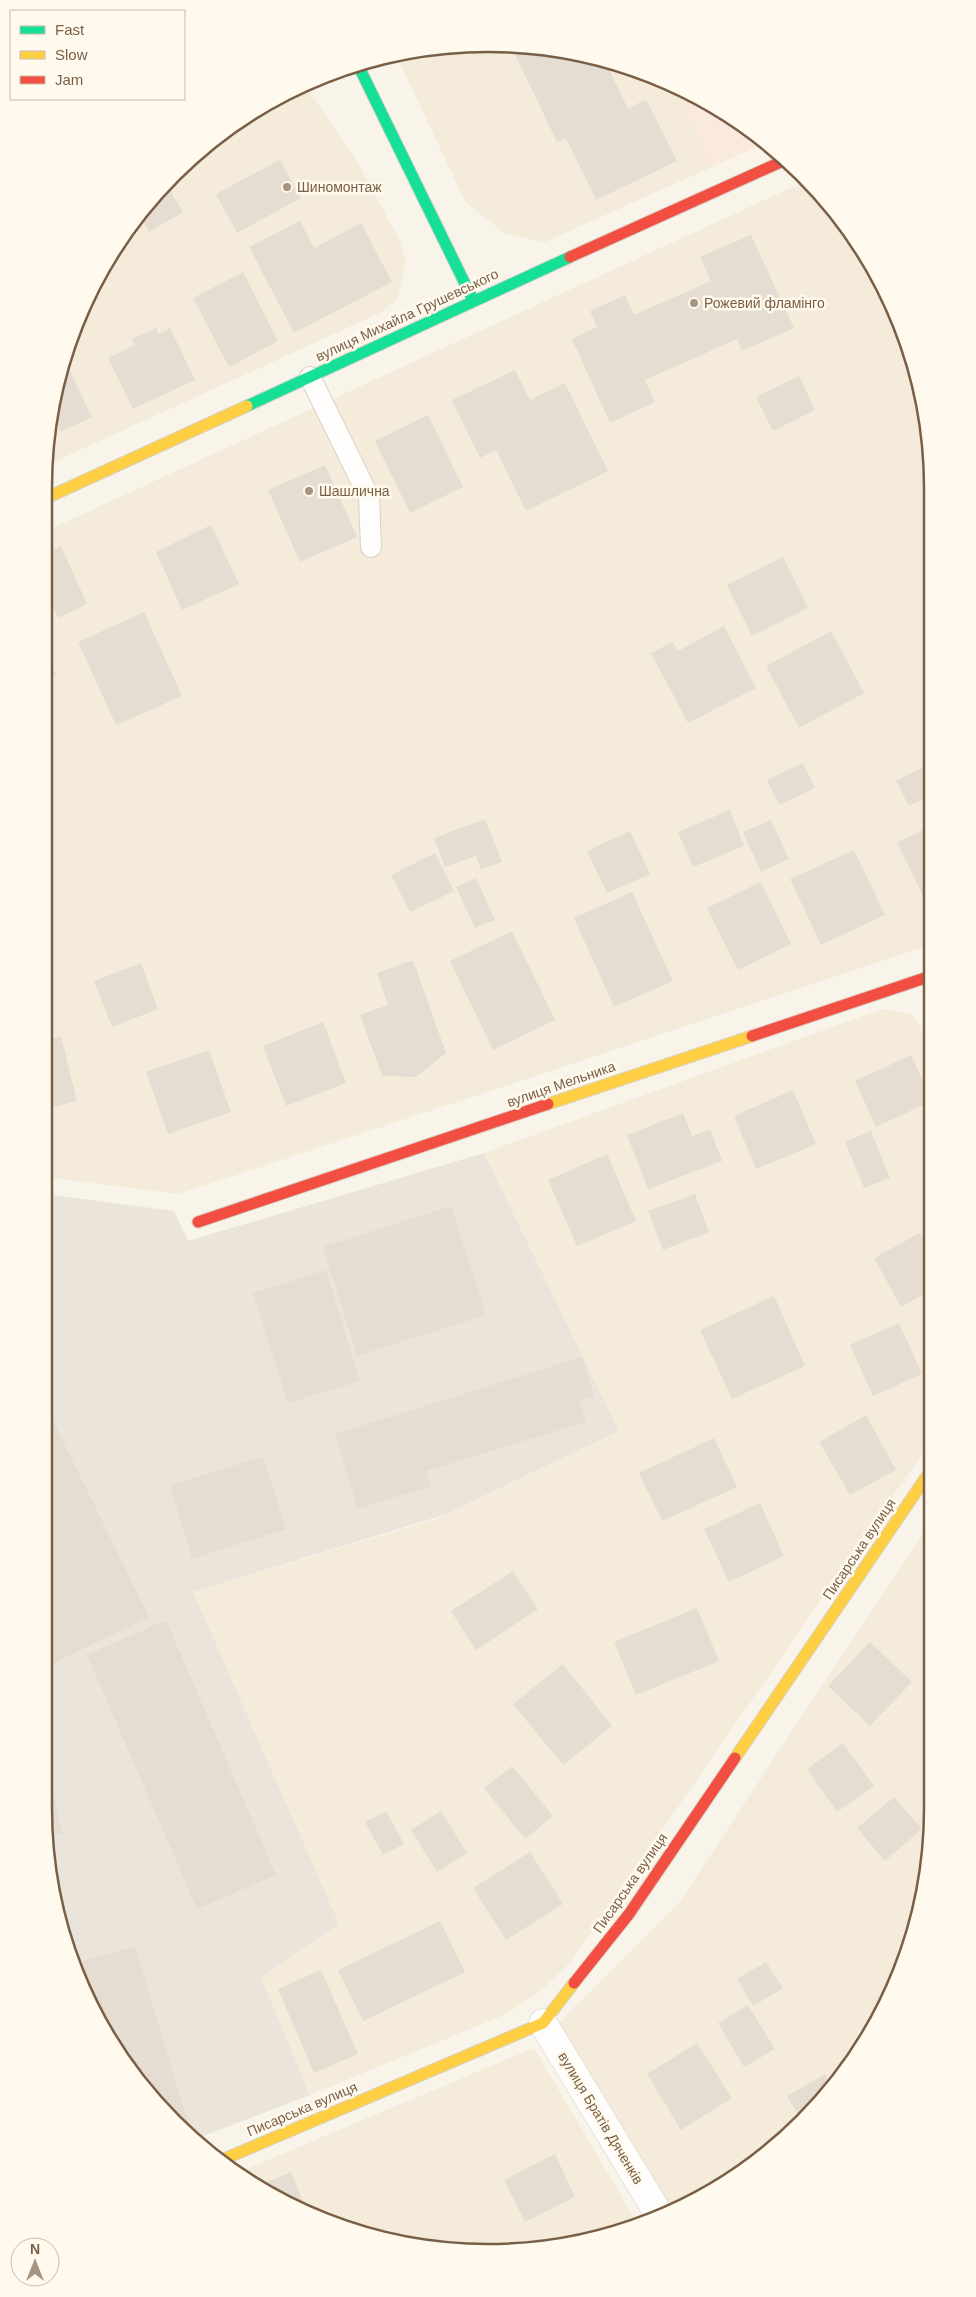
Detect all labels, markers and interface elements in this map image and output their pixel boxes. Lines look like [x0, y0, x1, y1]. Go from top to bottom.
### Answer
legend [10, 10, 185, 100]
text: Fast [55, 21, 85, 38]
text: Slow [55, 46, 88, 63]
text: Jam [55, 71, 83, 88]
place label: Шиномонтаж [297, 179, 382, 195]
marker: Шиномонтаж [281, 181, 293, 193]
street label: вулиця Михайла Грушевського [313, 265, 501, 364]
place label: Рожевий фламінго [704, 295, 825, 311]
marker: Рожевий фламінго [688, 297, 700, 309]
place label: Шашлична [319, 483, 390, 499]
marker: Шашлична [303, 485, 315, 497]
street label: вулиця Мельника [505, 1058, 618, 1110]
street label: Писарська вулиця [819, 1495, 899, 1603]
street label: Писарська вулиця [590, 1830, 670, 1936]
street label: вулиця Братів Дяченків [555, 2049, 647, 2187]
street label: Писарська вулиця [244, 2079, 360, 2139]
north arrow [10, 2237, 60, 2287]
text: N [30, 2241, 40, 2257]

